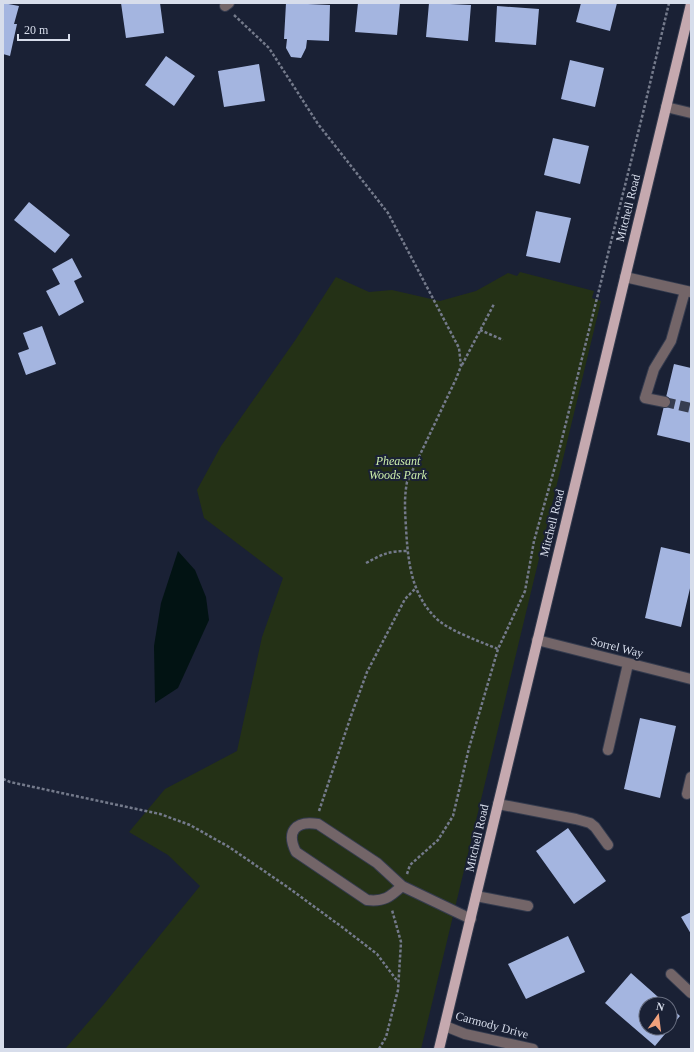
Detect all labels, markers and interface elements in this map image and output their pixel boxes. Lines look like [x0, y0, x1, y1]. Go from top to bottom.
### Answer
scale bar [18, 16, 69, 42]
text: 20 m [24, 23, 49, 37]
street label: Mitchell Road [613, 173, 643, 243]
park label: Pheasant Woods Park [369, 454, 428, 482]
street label: Mitchell Road [537, 488, 567, 558]
street label: Sorrel Way [589, 634, 645, 660]
street label: Mitchell Road [462, 803, 492, 873]
north arrow [638, 996, 678, 1036]
text: N [655, 1000, 666, 1013]
street label: Carmody Drive [454, 1009, 530, 1041]

